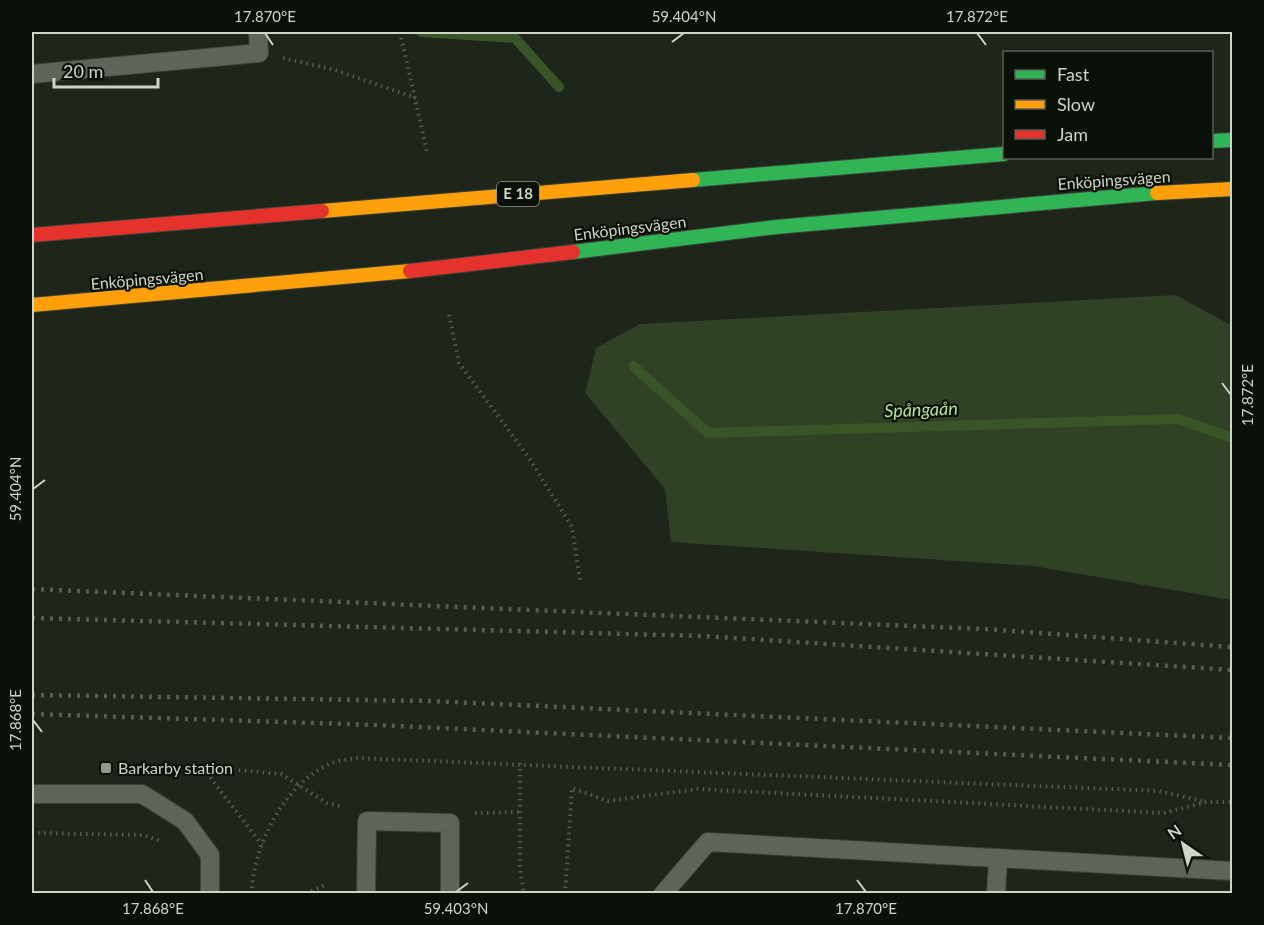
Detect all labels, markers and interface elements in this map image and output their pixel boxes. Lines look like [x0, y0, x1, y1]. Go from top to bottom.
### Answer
text: 17.870°E [234, 7, 296, 25]
text: 59.404°N [652, 7, 716, 25]
text: 17.872°E [946, 7, 1008, 25]
scale bar [54, 51, 158, 89]
legend [1003, 51, 1213, 159]
text: 20 m [63, 60, 103, 82]
text: Fast [1057, 63, 1090, 85]
text: Slow [1057, 93, 1095, 115]
text: Jam [1057, 123, 1088, 145]
street label: Enköpingsvägen [1057, 166, 1171, 193]
road number: E 18 [497, 182, 539, 206]
street label: Enköpingsvägen [573, 211, 687, 244]
street label: Enköpingsvägen [90, 264, 204, 293]
text: 17.872°E [1238, 364, 1256, 426]
water label: Spångaån [884, 397, 958, 421]
text: 59.404°N [6, 457, 24, 521]
text: 17.868°E [6, 689, 24, 751]
place label: Barkarby station [118, 758, 233, 777]
marker: Barkarby station [99, 761, 113, 775]
north arrow [1153, 814, 1213, 874]
text: N [1164, 820, 1185, 843]
text: 17.868°E [122, 899, 184, 917]
text: 59.403°N [424, 899, 488, 917]
text: 17.870°E [835, 899, 897, 917]

